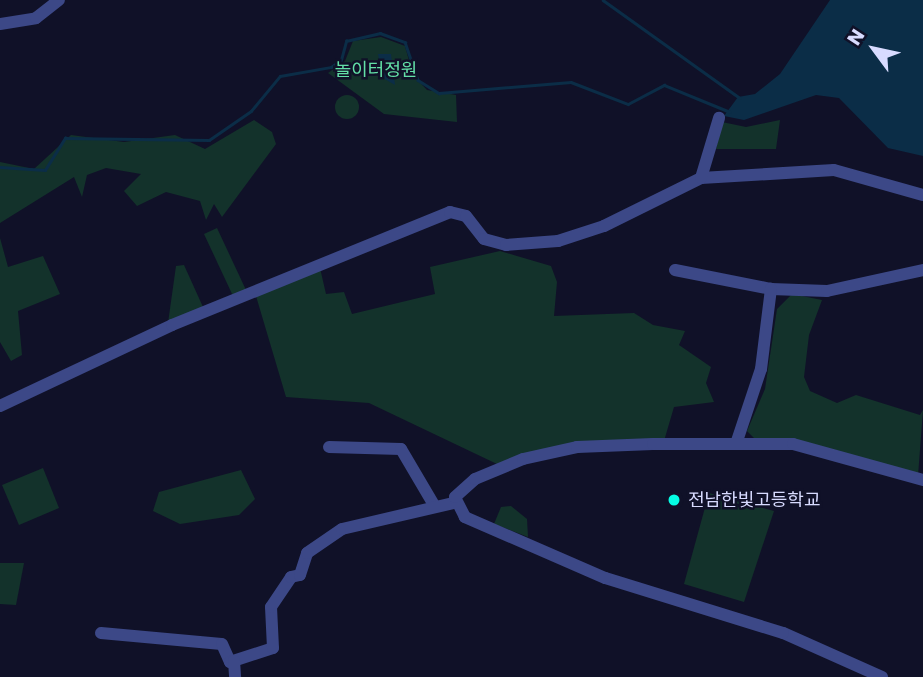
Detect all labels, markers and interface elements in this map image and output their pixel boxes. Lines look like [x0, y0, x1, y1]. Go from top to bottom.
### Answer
north arrow [839, 14, 909, 84]
text: N [841, 24, 871, 51]
park label: 놀이터정원 [335, 59, 417, 81]
place label: 전남한빛고등학교 [688, 489, 820, 511]
marker: 전남한빛고등학교 [666, 492, 682, 508]

